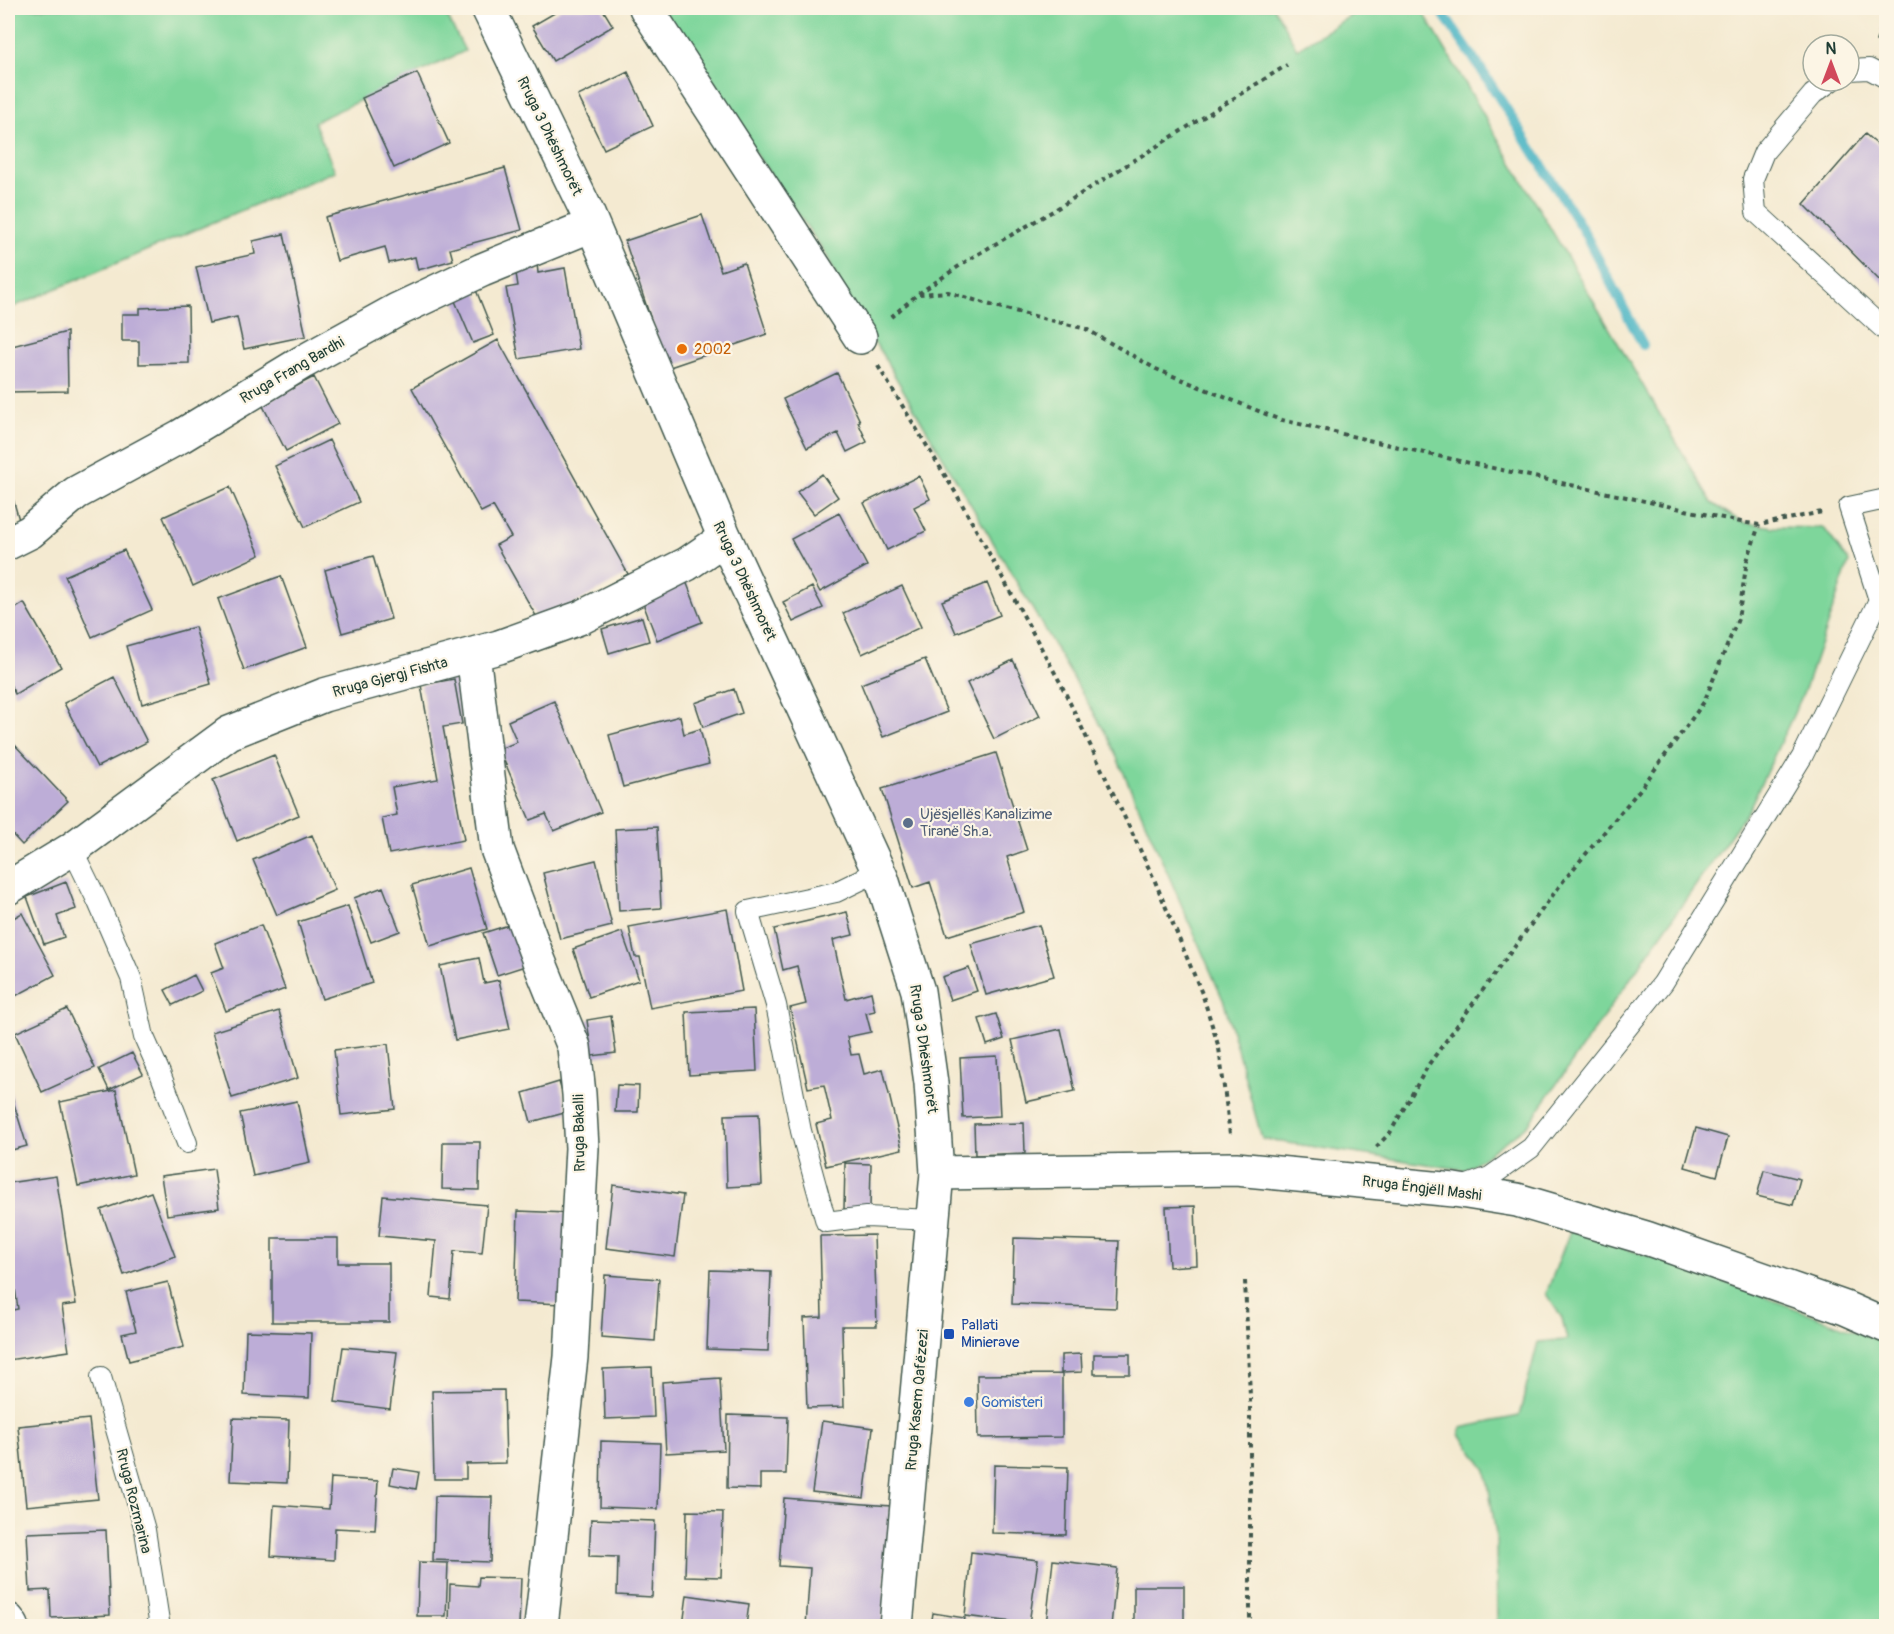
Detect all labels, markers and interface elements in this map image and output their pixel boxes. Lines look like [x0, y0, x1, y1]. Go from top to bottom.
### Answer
north arrow [1801, 33, 1861, 93]
text: N [1826, 39, 1837, 59]
street label: Rruga 3 Dhëshmorët [513, 74, 587, 200]
street label: Rruga Frang Bardhi [237, 333, 348, 408]
place label: 2002 [694, 340, 731, 359]
marker: 2002 [675, 342, 689, 356]
street label: Rruga 3 Dhëshmorët [708, 518, 781, 645]
street label: Rruga Gjergj Fishta [331, 653, 450, 702]
place label: Ujësjellës Kanalizime Tiranë Sh.a. [920, 805, 1053, 841]
marker: Ujësjellës Kanalizime Tiranë Sh.a. [901, 816, 915, 830]
street label: Rruga 3 Dhëshmorët [905, 983, 942, 1116]
street label: Rruga Bakalli [569, 1094, 590, 1172]
street label: Rruga Ëngjëll Mashi [1361, 1172, 1483, 1205]
place label: Pallati Minierave [961, 1316, 1020, 1352]
marker: Pallati Minierave [942, 1327, 956, 1341]
street label: Rruga Kasem Qafëzezi [902, 1328, 933, 1472]
place label: Gomisteri [981, 1393, 1043, 1412]
marker: Gomisteri [962, 1395, 976, 1409]
street label: Rruga Rozmarina [111, 1447, 156, 1556]

